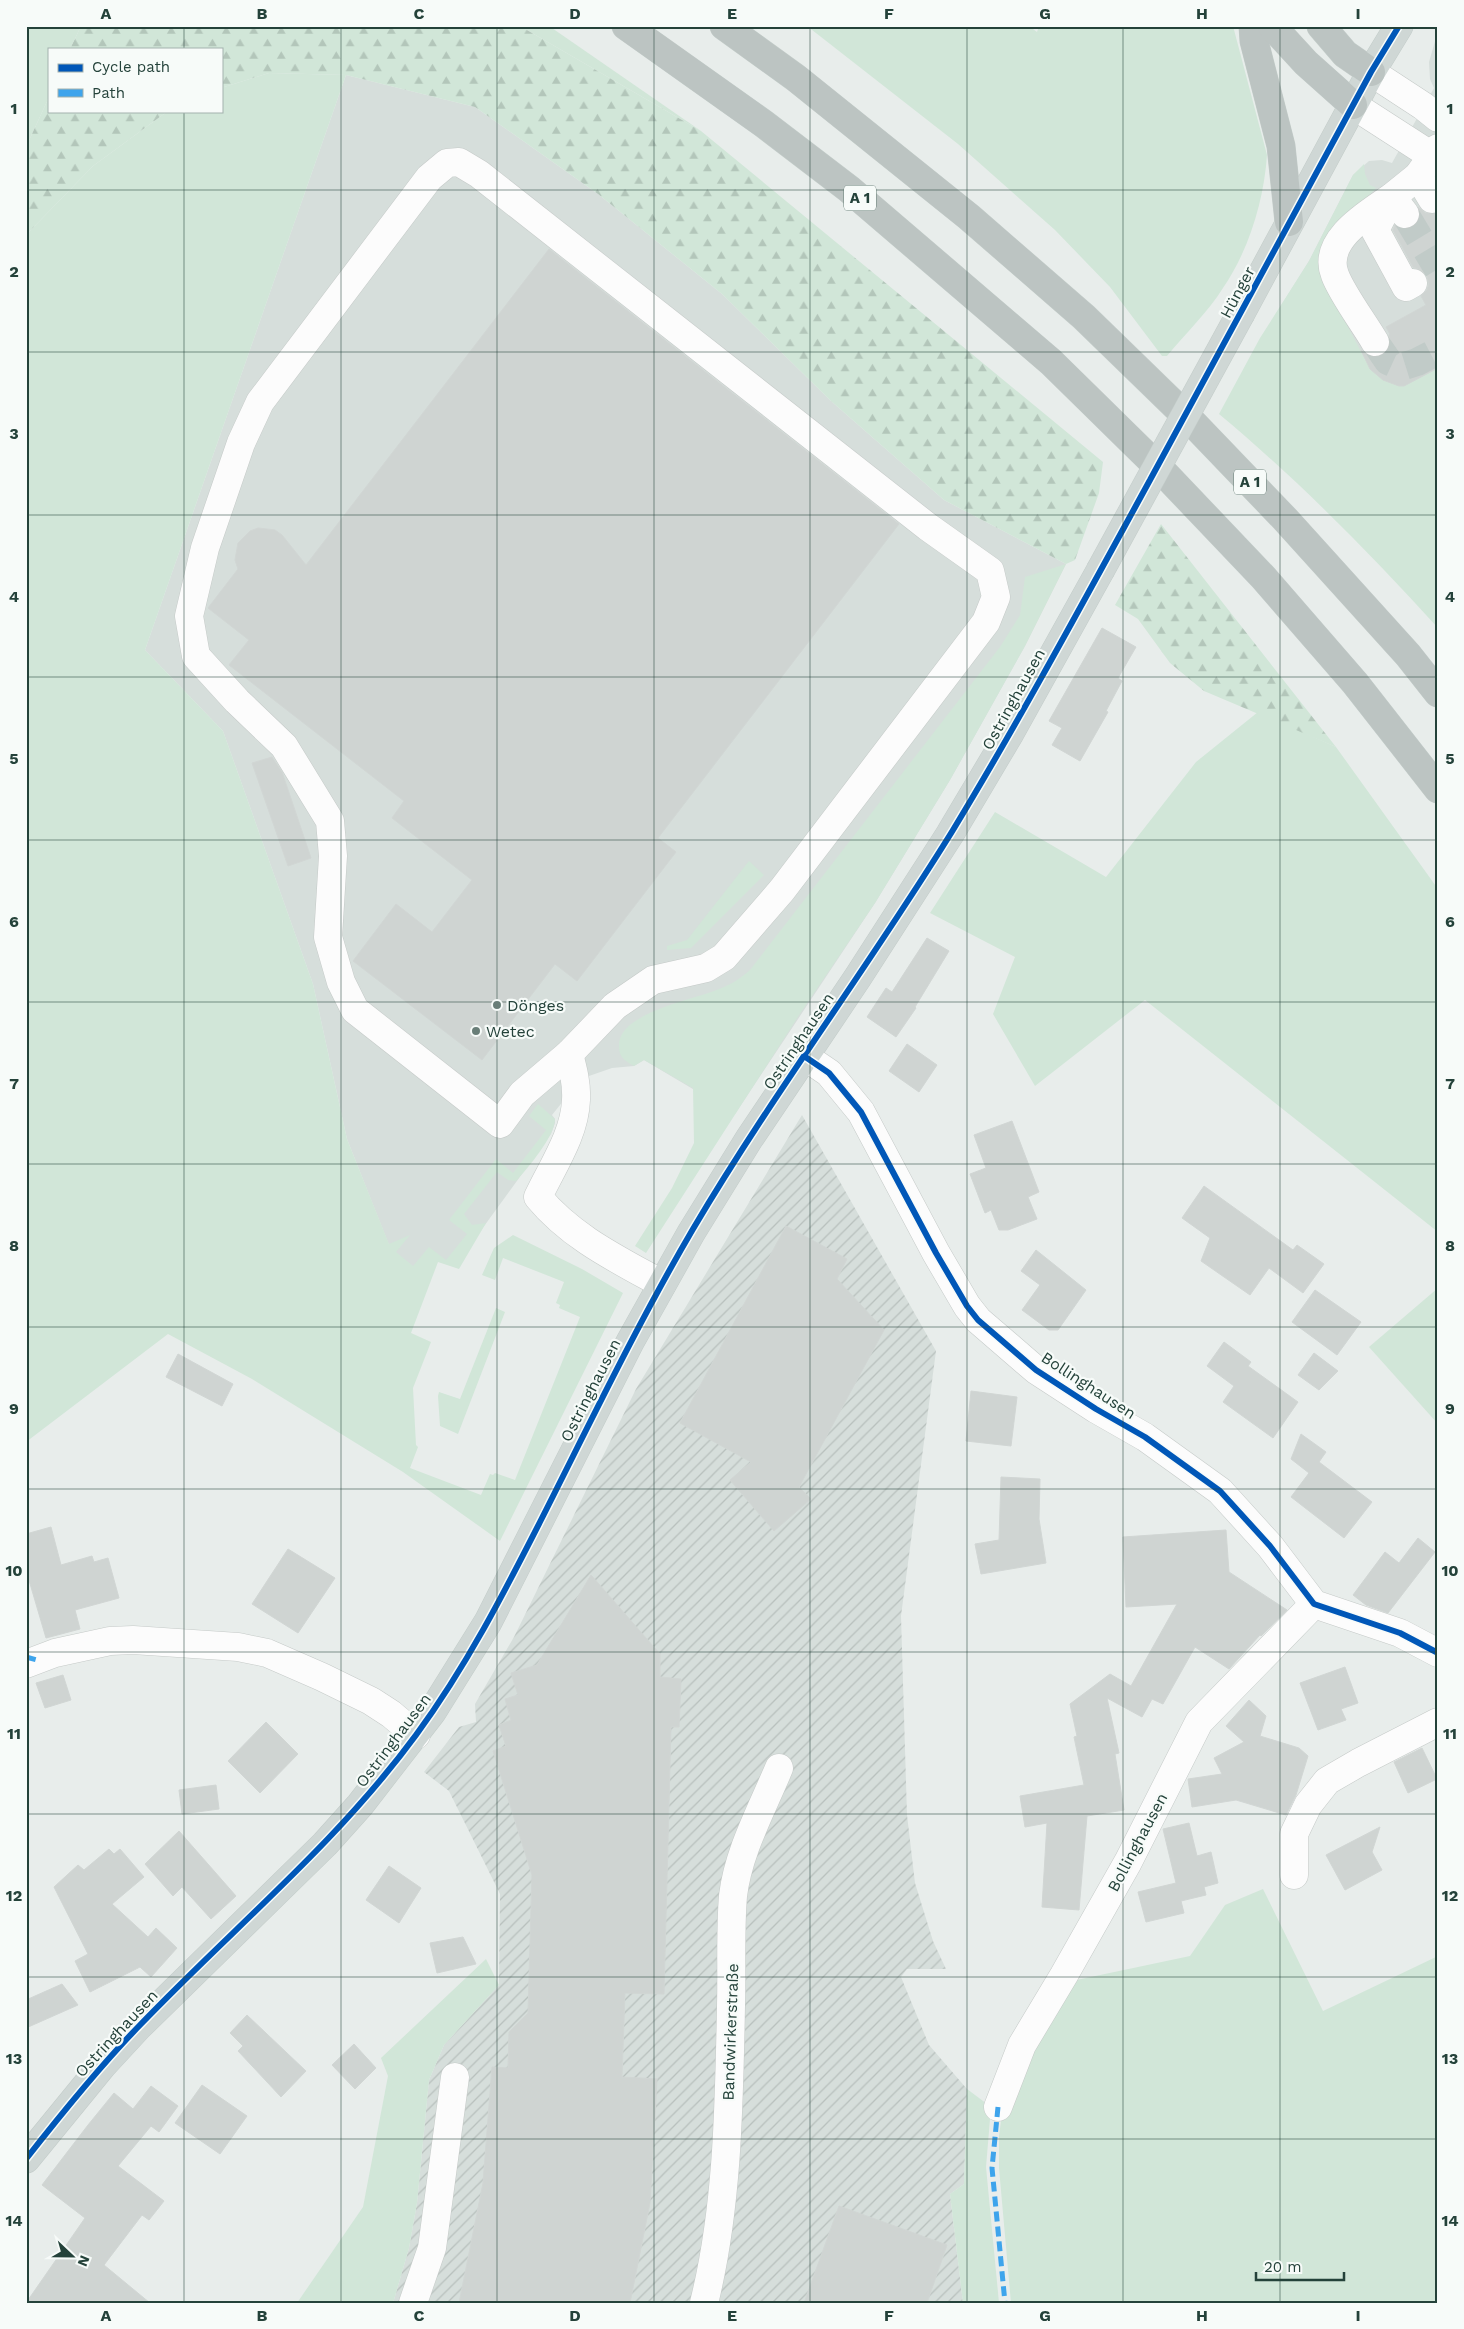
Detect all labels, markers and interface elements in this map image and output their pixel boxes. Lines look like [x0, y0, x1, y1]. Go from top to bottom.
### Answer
text: A [101, 4, 112, 23]
text: B [257, 4, 268, 23]
text: C [414, 4, 425, 23]
text: D [569, 4, 581, 23]
text: E [727, 4, 737, 23]
text: F [884, 4, 894, 23]
text: G [1039, 4, 1051, 23]
text: H [1196, 4, 1208, 23]
text: I [1355, 4, 1361, 23]
legend [48, 48, 222, 112]
text: Cycle path [92, 58, 170, 76]
text: Path [92, 84, 125, 102]
text: 1 [11, 99, 17, 118]
text: 1 [1447, 99, 1453, 118]
road number: A 1 [844, 186, 876, 210]
text: 2 [9, 262, 19, 281]
text: 2 [1445, 262, 1455, 281]
street label: Hünger [1216, 263, 1259, 321]
text: 3 [9, 424, 19, 443]
text: 3 [1445, 424, 1455, 443]
road number: A 1 [1234, 470, 1266, 494]
text: 4 [9, 587, 19, 606]
text: 4 [1445, 587, 1455, 606]
street label: Ostringhausen [978, 645, 1049, 753]
text: 5 [9, 749, 19, 768]
text: 5 [1445, 749, 1455, 768]
text: 6 [9, 912, 19, 931]
text: 6 [1445, 912, 1455, 931]
street label: Ostringhausen [759, 989, 838, 1093]
place label: Dönges [507, 996, 564, 1015]
marker: Dönges [491, 999, 503, 1011]
place label: Wetec [486, 1022, 535, 1041]
marker: Wetec [470, 1025, 482, 1037]
text: 7 [9, 1074, 19, 1093]
text: 7 [1445, 1074, 1455, 1093]
text: 8 [9, 1236, 19, 1255]
text: 8 [1445, 1236, 1455, 1255]
street label: Ostringhausen [556, 1336, 624, 1445]
street label: Bollinghausen [1038, 1348, 1140, 1423]
text: 9 [9, 1399, 19, 1418]
text: 9 [1445, 1399, 1455, 1418]
text: 10 [5, 1561, 23, 1580]
text: 10 [1441, 1561, 1459, 1580]
street label: Ostringhausen [352, 1690, 435, 1791]
text: 11 [7, 1724, 21, 1743]
text: 11 [1443, 1724, 1457, 1743]
street label: Bollinghausen [1103, 1790, 1171, 1895]
text: 12 [6, 1886, 22, 1905]
text: 12 [1442, 1886, 1458, 1905]
street label: Bandwirkerstraße [719, 1963, 742, 2101]
street label: Ostringhausen [71, 1986, 162, 2081]
text: 13 [6, 2049, 22, 2068]
text: 13 [1442, 2049, 1458, 2068]
text: 14 [5, 2211, 23, 2230]
text: 14 [1441, 2211, 1459, 2230]
north arrow [48, 2232, 98, 2282]
scale bar [1256, 2249, 1344, 2281]
text: N [75, 2253, 93, 2269]
text: 20 m [1264, 2258, 1302, 2276]
text: A [101, 2306, 112, 2325]
text: B [257, 2306, 268, 2325]
text: C [414, 2306, 425, 2325]
text: D [569, 2306, 581, 2325]
text: E [727, 2306, 737, 2325]
text: F [884, 2306, 894, 2325]
text: G [1039, 2306, 1051, 2325]
text: H [1196, 2306, 1208, 2325]
text: I [1355, 2306, 1361, 2325]

